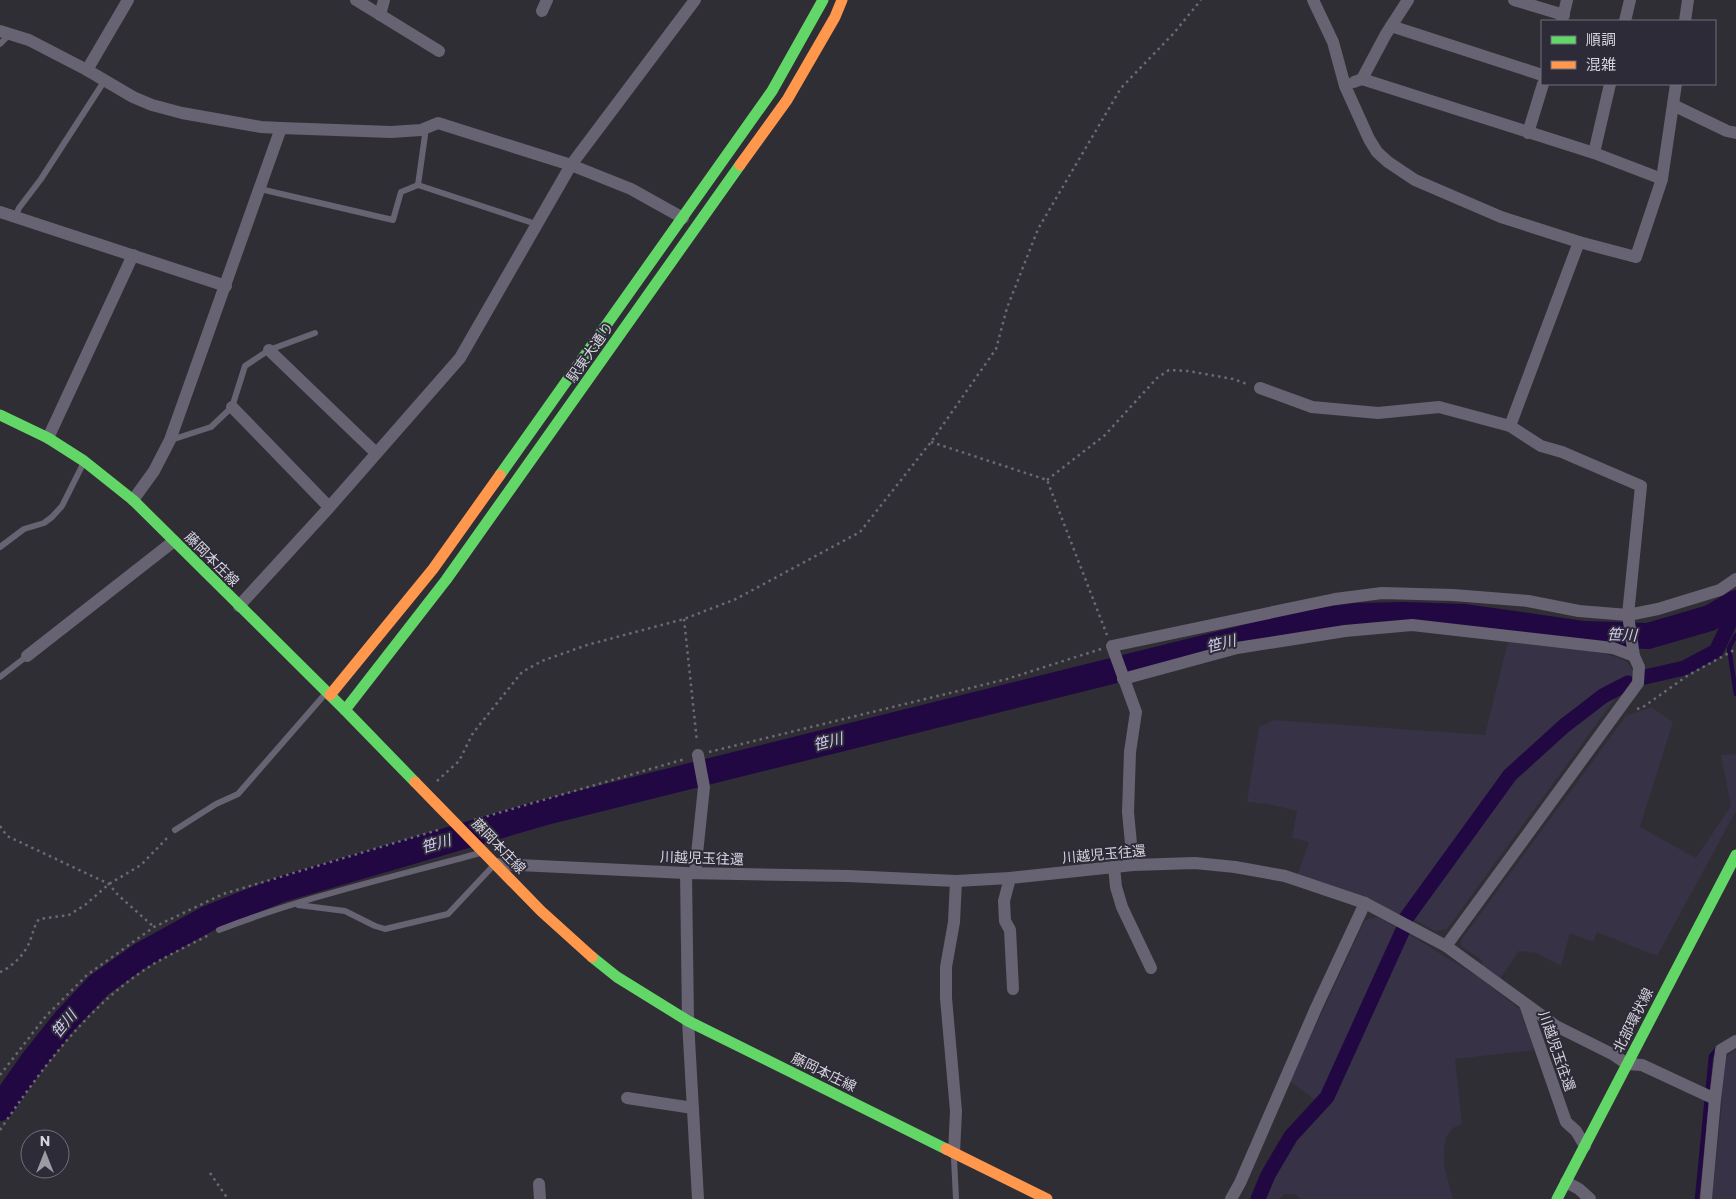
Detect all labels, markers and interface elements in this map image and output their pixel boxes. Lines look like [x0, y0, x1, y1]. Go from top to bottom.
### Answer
legend [1541, 20, 1716, 85]
text: 順調 [1586, 30, 1616, 48]
text: 混雑 [1586, 55, 1616, 73]
street label: 駅東大通り [563, 318, 617, 385]
street label: 藤岡本庄線 [182, 528, 243, 589]
water label: 笹川 [1607, 624, 1639, 644]
water label: 笹川 [1204, 630, 1239, 655]
water label: 笹川 [811, 728, 846, 753]
street label: 藤岡本庄線 [469, 815, 530, 877]
water label: 笹川 [419, 830, 455, 856]
street label: 川越児玉往還 [1061, 841, 1147, 866]
street label: 川越児玉往還 [660, 848, 744, 867]
street label: 北部環状線 [1609, 985, 1656, 1055]
water label: 笹川 [47, 1005, 81, 1041]
street label: 川越児玉往還 [1536, 1008, 1579, 1093]
street label: 藤岡本庄線 [789, 1049, 859, 1095]
north arrow [20, 1129, 70, 1179]
text: N [40, 1132, 50, 1149]

